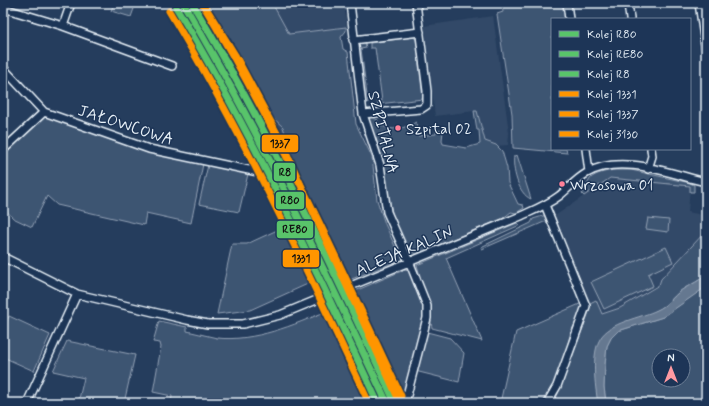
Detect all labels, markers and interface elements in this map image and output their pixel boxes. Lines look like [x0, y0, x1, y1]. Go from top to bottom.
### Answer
legend [551, 18, 691, 150]
text: Kolej R80 [587, 27, 637, 43]
text: Kolej RE80 [587, 47, 644, 63]
text: Kolej R8 [587, 67, 630, 83]
text: Kolej 1331 [587, 87, 637, 103]
street label: SZPITALNA [362, 89, 403, 176]
street label: JAŁOWCOWA [75, 100, 176, 151]
text: Kolej 1337 [587, 107, 639, 123]
place label: Szpital 02 [406, 120, 472, 140]
marker: Szpital 02 [393, 123, 403, 133]
text: Kolej 3130 [587, 127, 638, 143]
line badge: 1337 [261, 134, 299, 153]
text: 1337 [270, 137, 291, 151]
line badge: R8 [273, 162, 296, 182]
text: R8 [279, 166, 291, 180]
place label: Wrzosowa 01 [570, 176, 654, 196]
marker: Wrzosowa 01 [557, 179, 567, 189]
line badge: R80 [275, 191, 305, 210]
text: R80 [281, 194, 299, 208]
line badge: RE80 [276, 220, 314, 239]
street label: ALEJA KALIN [352, 221, 457, 281]
text: RE80 [282, 223, 308, 237]
line badge: 1331 [282, 249, 320, 268]
text: 1331 [292, 252, 311, 266]
north arrow [651, 348, 691, 388]
text: N [667, 352, 675, 366]

